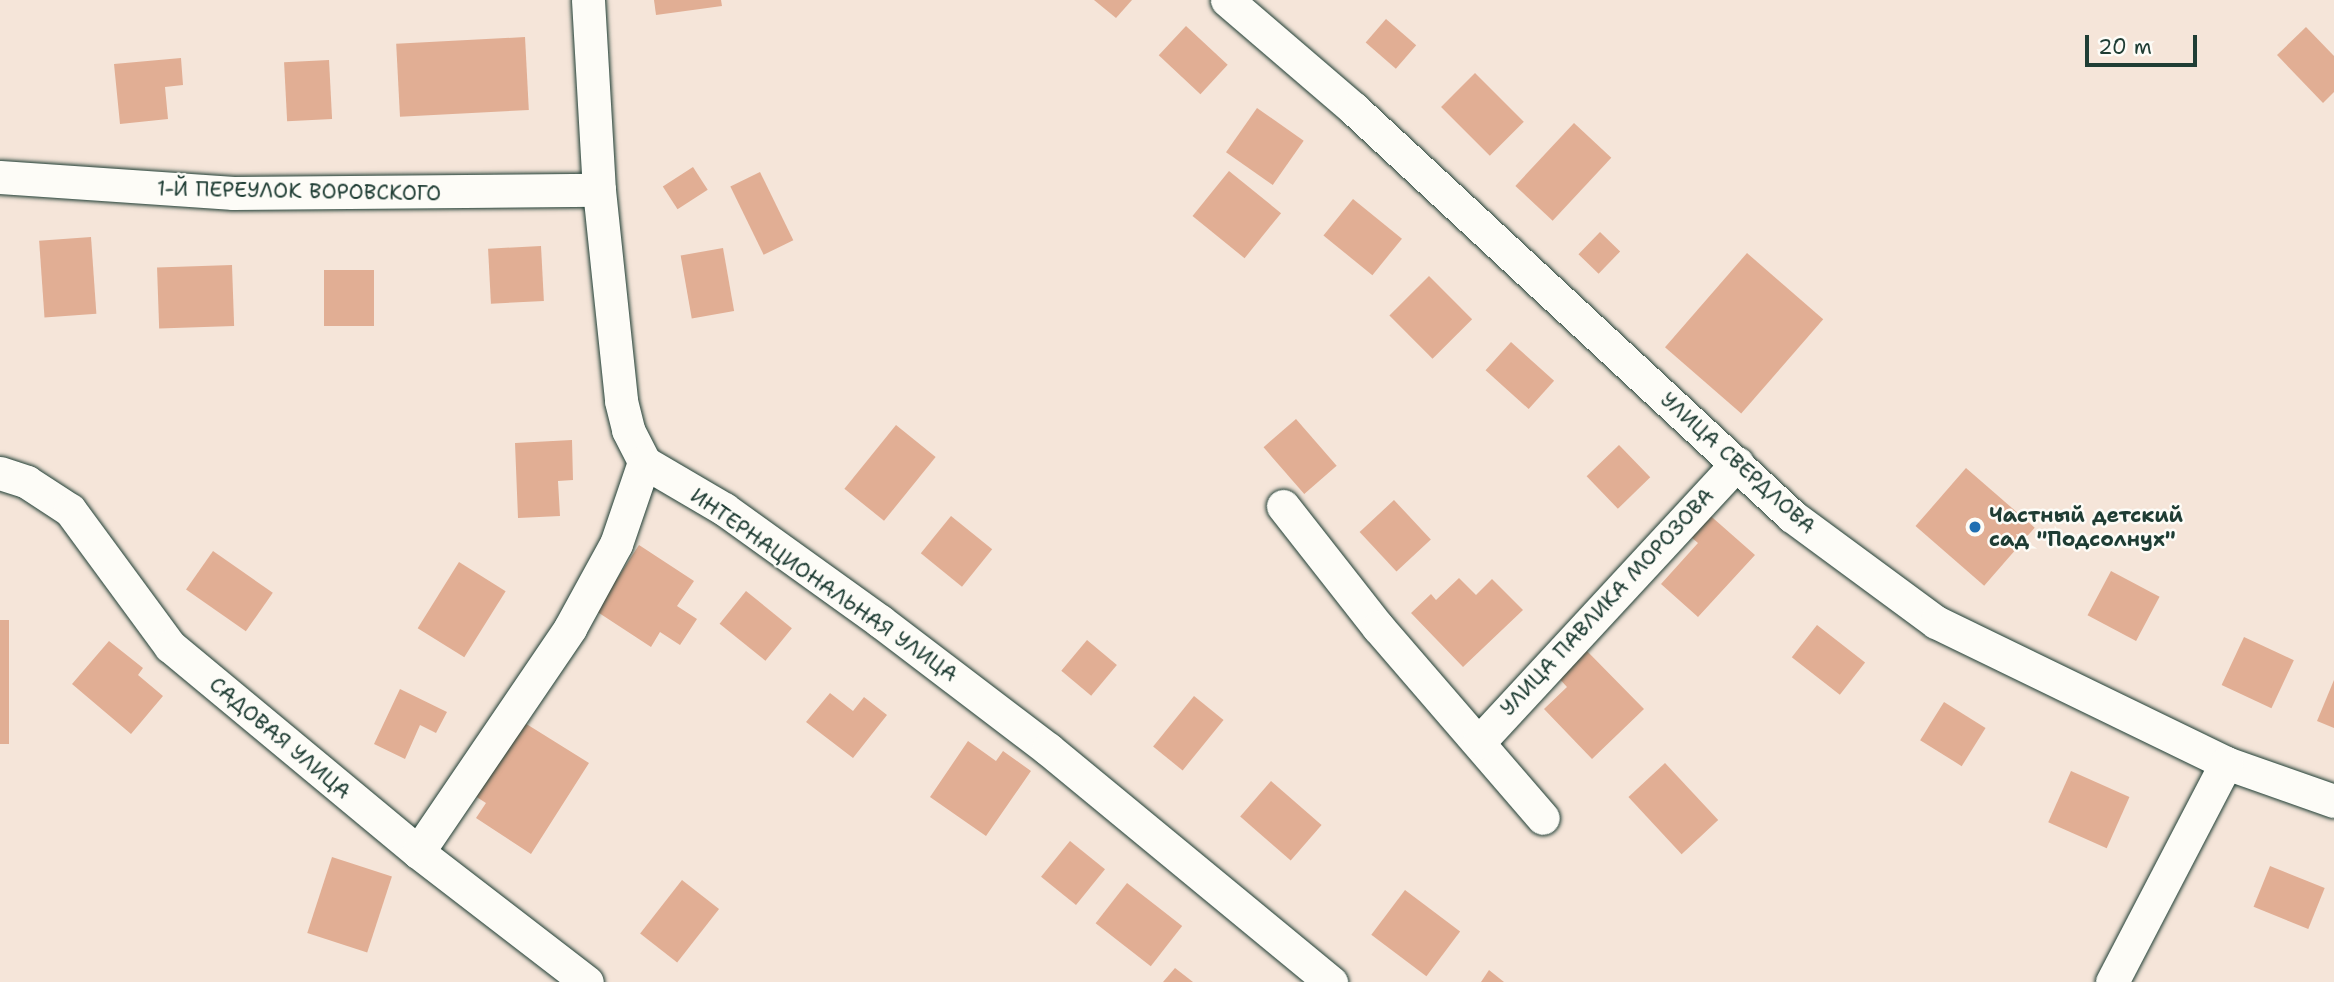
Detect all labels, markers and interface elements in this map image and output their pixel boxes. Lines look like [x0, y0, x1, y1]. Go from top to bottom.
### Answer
scale bar [2089, 21, 2201, 65]
text: 20 m [2098, 33, 2152, 61]
street label: 1-Й ПЕРЕУЛОК ВОРОВСКОГО [157, 176, 441, 206]
street label: УЛИЦА СВЕРДЛОВА [1655, 387, 1821, 539]
street label: ИНТЕРНАЦИОНАЛЬНАЯ УЛИЦА [686, 483, 962, 687]
street label: УЛИЦА ПАВЛИКА МОРОЗОВА [1495, 483, 1719, 721]
place label: Частный детский сад "Подсолнух" [1989, 502, 2183, 552]
marker: Частный детский сад "Подсолнух" [1967, 519, 1983, 535]
street label: САДОВАЯ УЛИЦА [204, 672, 356, 804]

